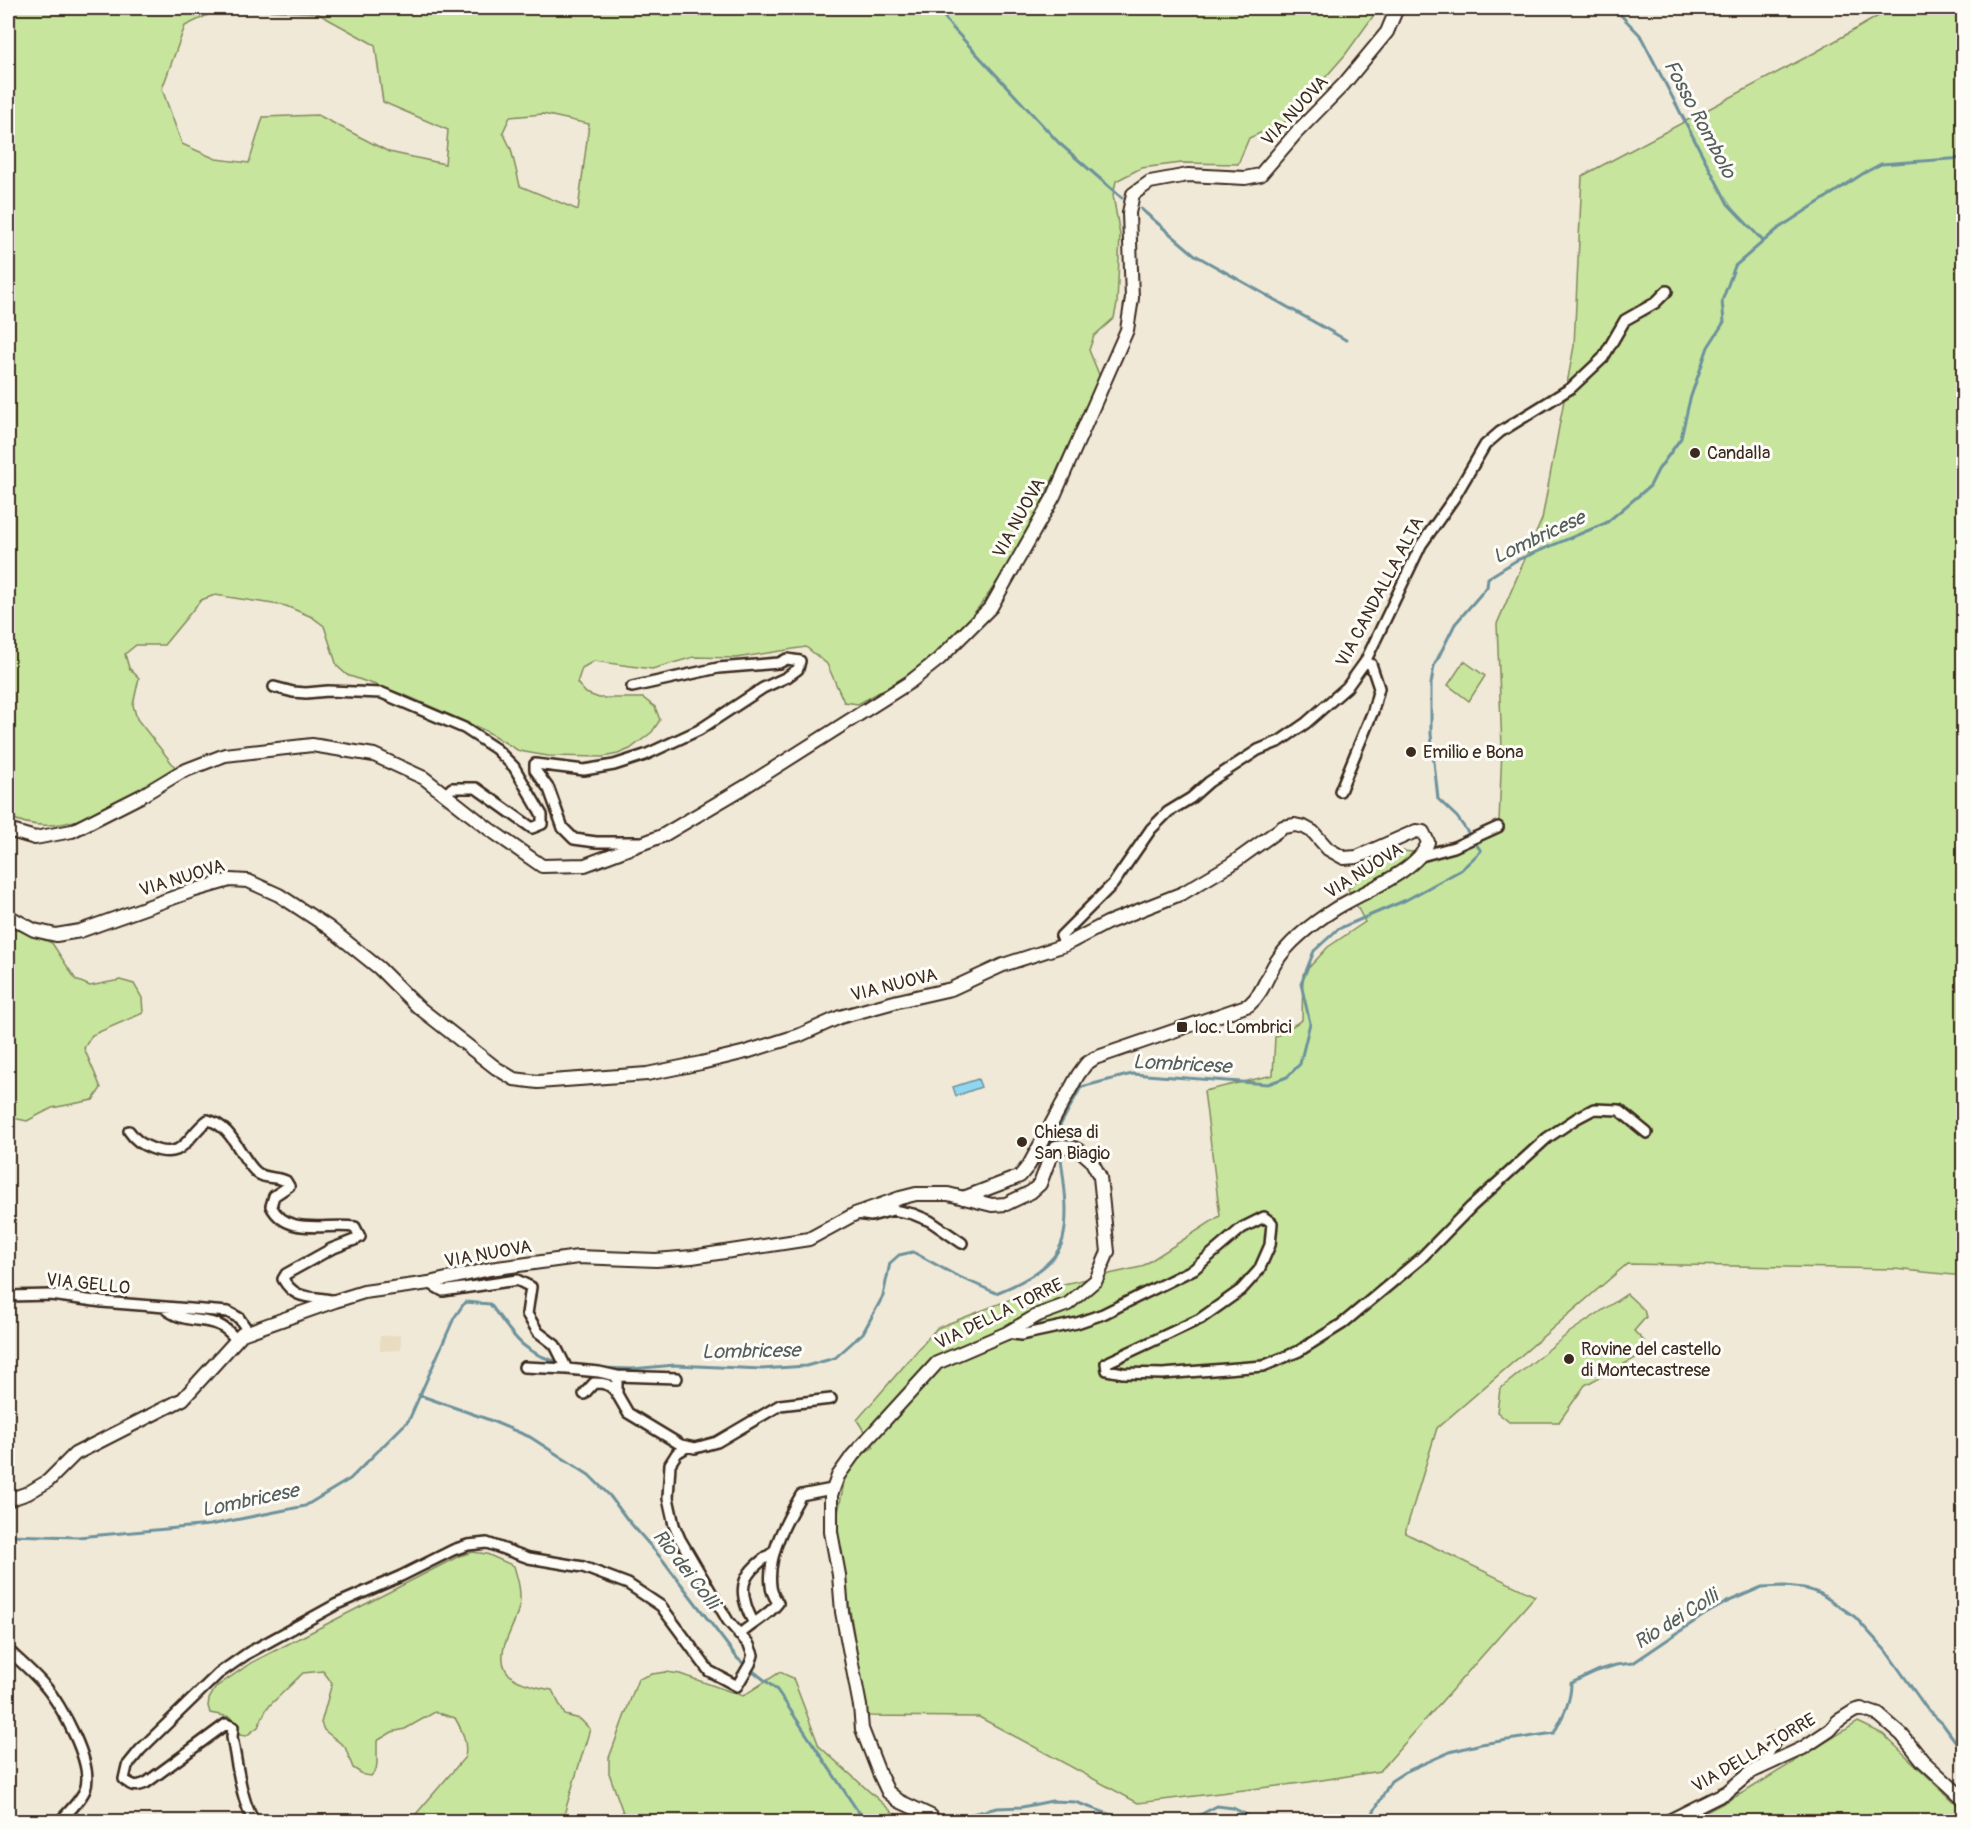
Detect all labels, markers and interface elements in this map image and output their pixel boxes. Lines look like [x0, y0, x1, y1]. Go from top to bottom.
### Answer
water label: Fosso Rombolo [1658, 56, 1742, 183]
street label: VIA NUOVA [1257, 71, 1334, 151]
place label: Candalla [1707, 442, 1770, 465]
marker: Candalla [1688, 446, 1702, 460]
street label: VIA NUOVA [988, 474, 1051, 562]
water label: Lombricese [1489, 504, 1591, 569]
street label: VIA CANDALLA ALTA [1331, 513, 1429, 671]
place label: Emilio e Bona [1423, 741, 1524, 764]
marker: Emilio e Bona [1404, 745, 1418, 759]
street label: VIA NUOVA [1321, 838, 1408, 904]
street label: VIA NUOVA [137, 854, 228, 902]
street label: VIA NUOVA [849, 963, 940, 1007]
place label: Ioc. Lombrici [1194, 1016, 1292, 1039]
marker: Ioc. Lombrici [1175, 1020, 1189, 1034]
water label: Lombricese [1132, 1049, 1234, 1079]
place label: Chiesa di San Biagio [1034, 1121, 1110, 1165]
marker: Chiesa di San Biagio [1015, 1135, 1029, 1149]
street label: VIA NUOVA [443, 1235, 534, 1273]
street label: VIA GELLO [45, 1268, 131, 1300]
street label: VIA DELLA TORRE [931, 1273, 1067, 1355]
water label: Lombricese [702, 1338, 803, 1364]
place label: Rovine del castello di Montecastrese [1581, 1338, 1721, 1382]
marker: Rovine del castello di Montecastrese [1562, 1352, 1576, 1366]
water label: Lombricese [199, 1477, 303, 1522]
water label: Rio dei Colli [647, 1524, 727, 1616]
water label: Rio dei Colli [1629, 1582, 1725, 1655]
street label: VIA DELLA TORRE [1688, 1708, 1820, 1798]

